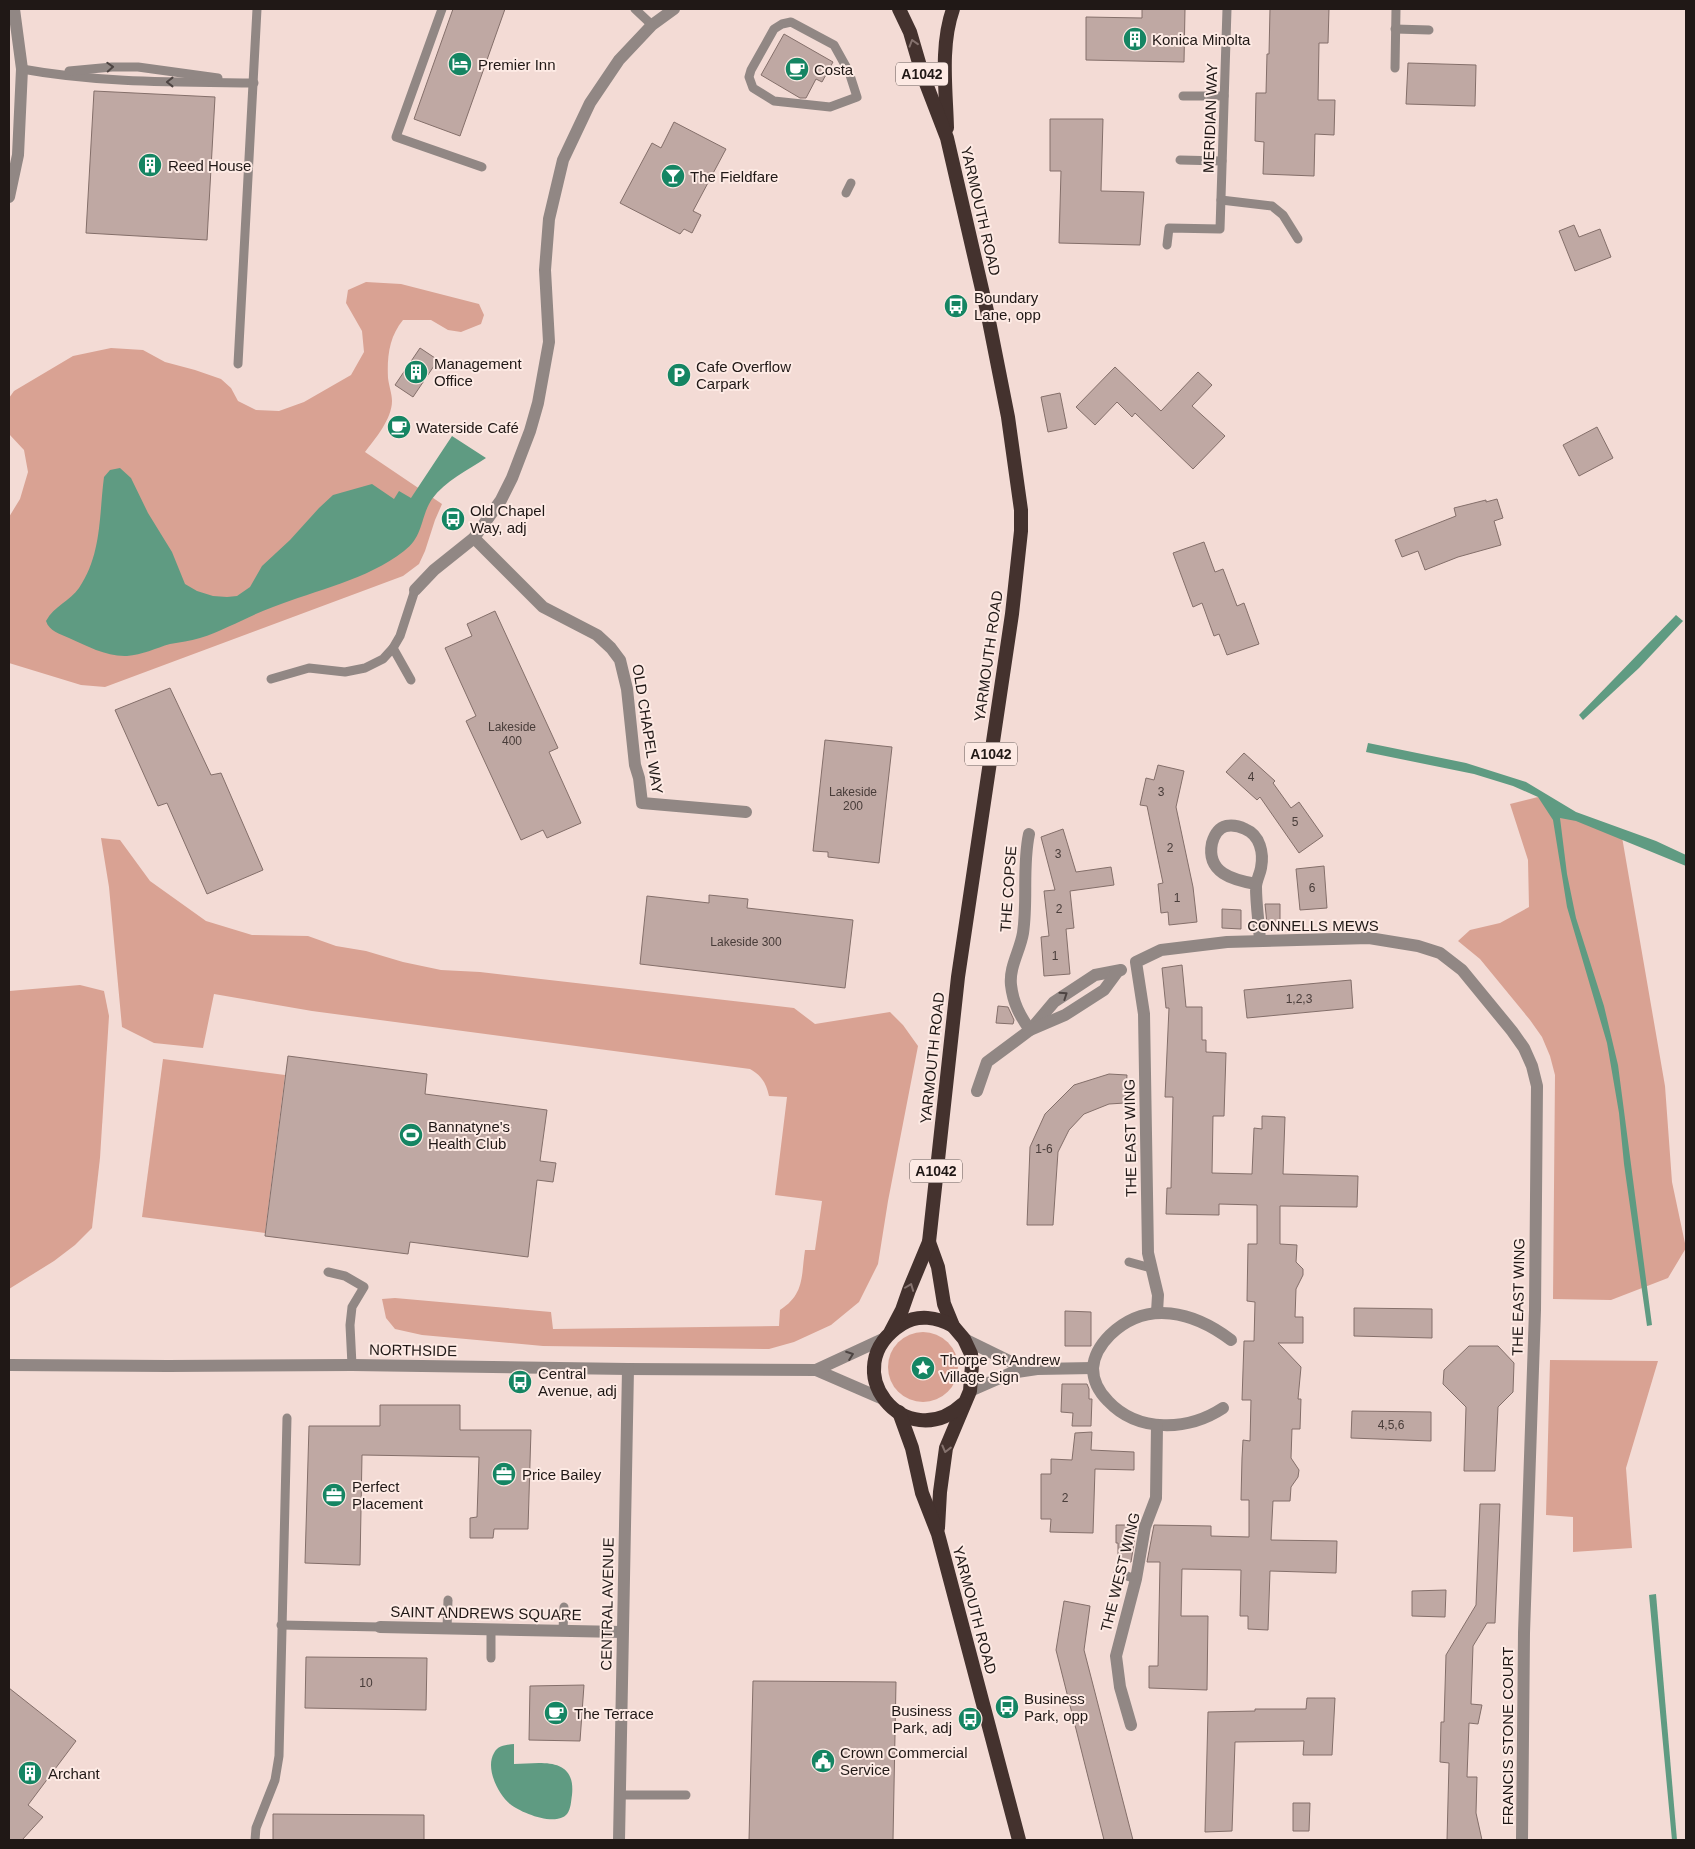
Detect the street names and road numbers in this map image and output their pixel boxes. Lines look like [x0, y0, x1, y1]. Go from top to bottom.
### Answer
road number: A1042 [896, 62, 948, 86]
street label: MERIDIAN WAY [1200, 63, 1220, 173]
street label: YARMOUTH ROAD [958, 145, 1004, 277]
street label: YARMOUTH ROAD [970, 589, 1006, 723]
street label: OLD CHAPEL WAY [629, 663, 667, 795]
road number: A1042 [965, 742, 1017, 766]
street label: THE COPSE [996, 845, 1020, 933]
street label: CONNELLS MEWS [1247, 917, 1379, 934]
street label: YARMOUTH ROAD [917, 991, 947, 1125]
street label: THE EAST WING [1120, 1079, 1140, 1197]
road number: A1042 [910, 1160, 962, 1182]
street label: THE EAST WING [1508, 1238, 1528, 1356]
street label: NORTHSIDE [369, 1341, 457, 1359]
street label: THE WEST WING [1097, 1511, 1143, 1633]
street label: CENTRAL AVENUE [597, 1537, 617, 1671]
street label: YARMOUTH ROAD [950, 1544, 1000, 1676]
street label: SAINT ANDREWS SQUARE [390, 1603, 582, 1623]
street label: FRANCIS STONE COURT [1499, 1647, 1516, 1825]

